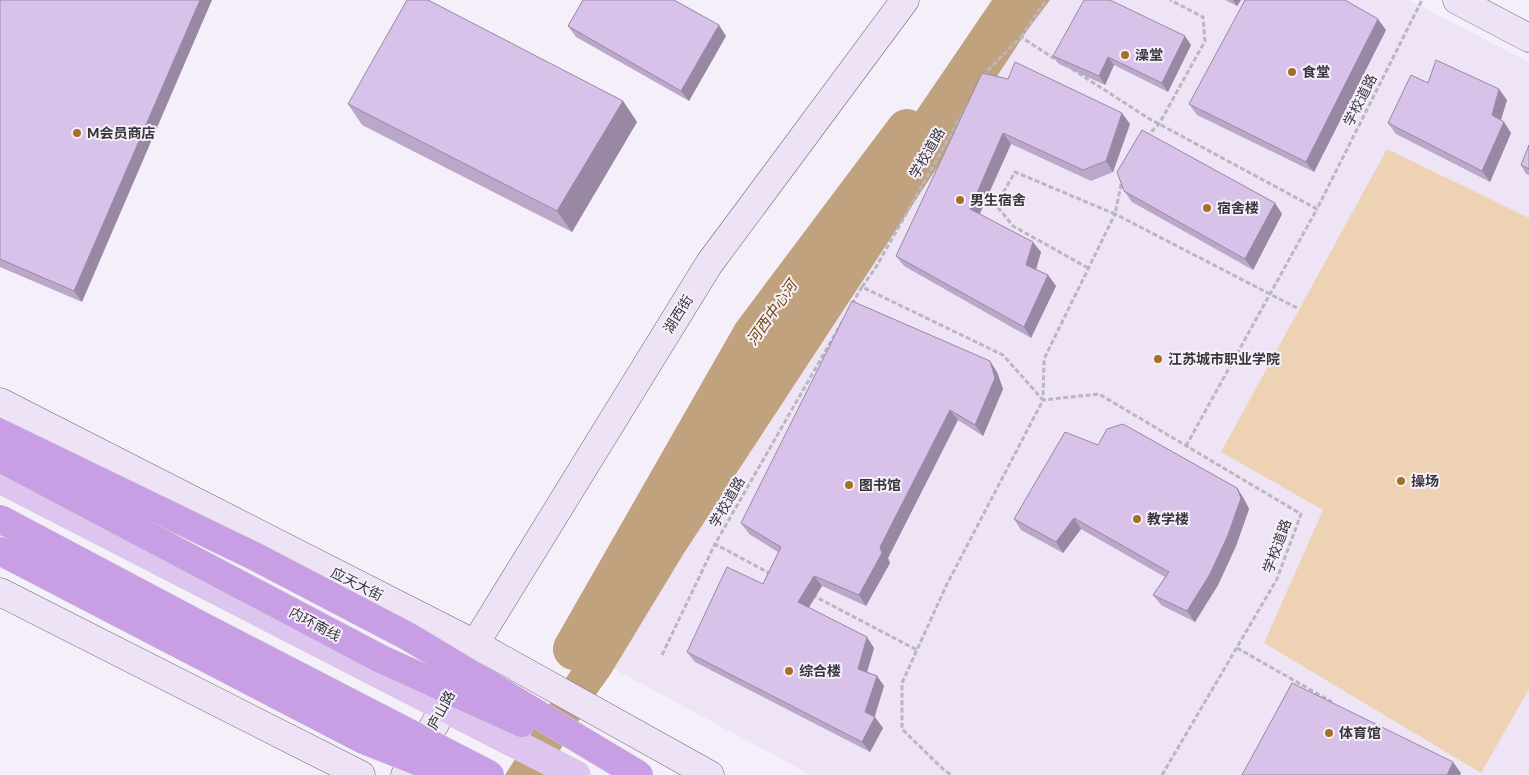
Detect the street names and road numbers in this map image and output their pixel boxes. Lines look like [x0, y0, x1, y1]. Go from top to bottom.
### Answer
street label: 学校道路 [1339, 71, 1381, 129]
street label: 学校道路 [905, 124, 949, 182]
street label: 湖西街 [659, 291, 697, 337]
street label: 学校道路 [705, 473, 749, 531]
street label: 学校道路 [1259, 517, 1295, 575]
street label: 应天大街 [328, 563, 386, 605]
street label: 内环南线 [286, 603, 344, 645]
street label: 庐山路 [423, 687, 459, 733]

